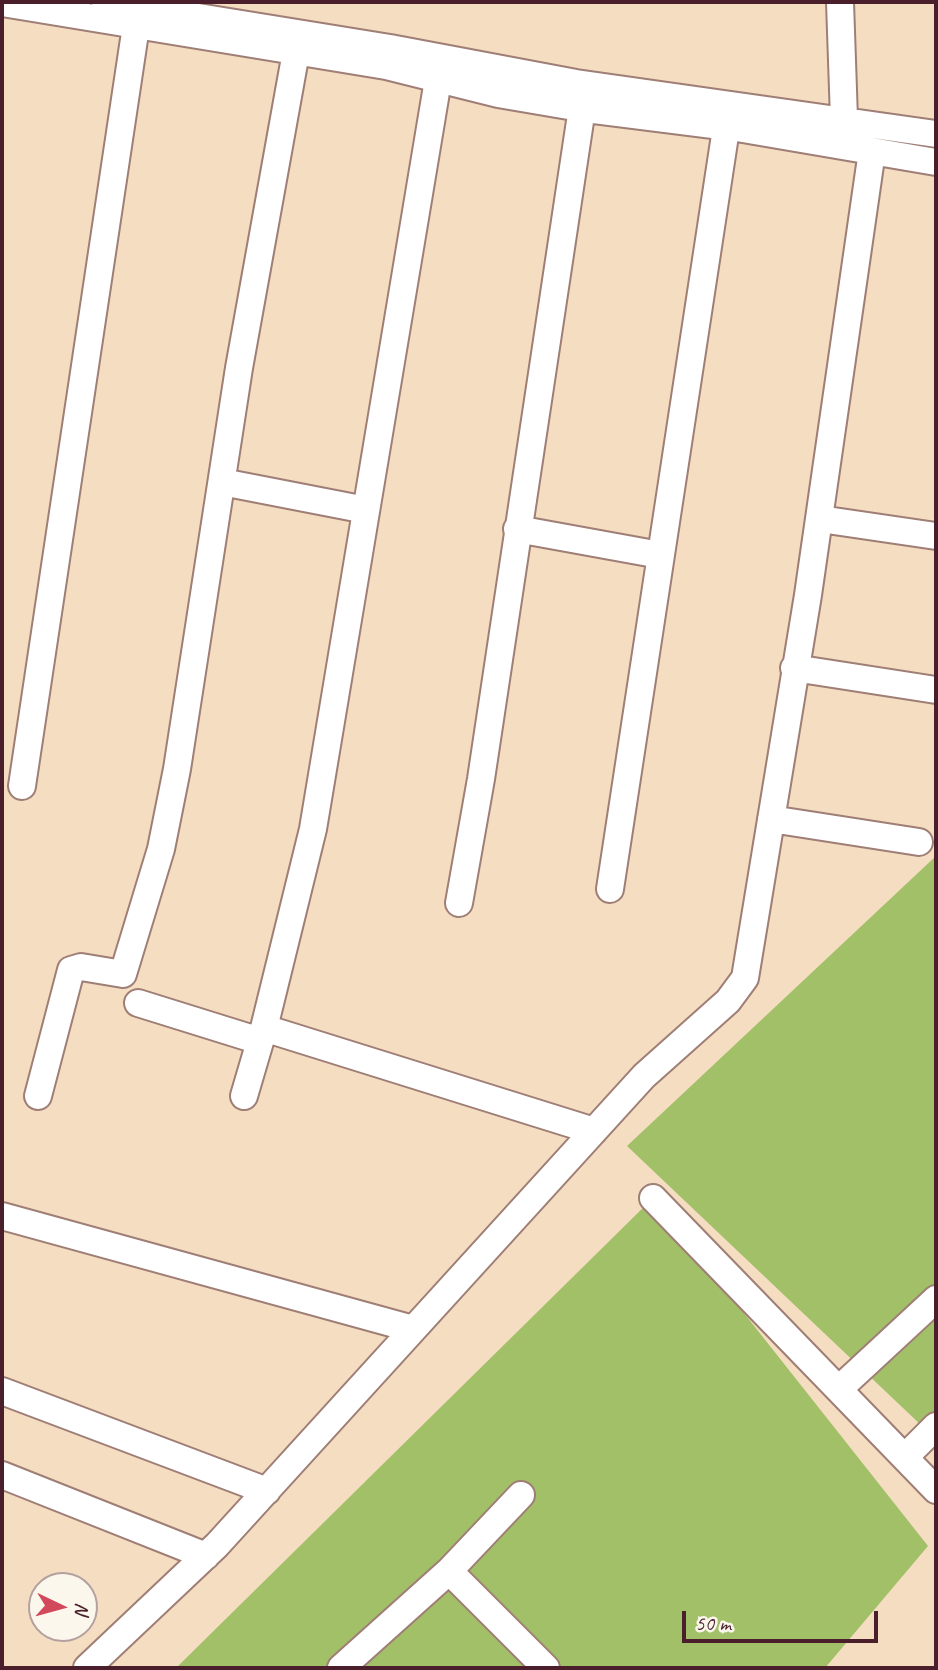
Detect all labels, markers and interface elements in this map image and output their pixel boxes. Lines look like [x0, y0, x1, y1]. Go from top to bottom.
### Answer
north arrow [28, 1572, 98, 1642]
scale bar [686, 1596, 882, 1640]
text: N [69, 1602, 94, 1616]
text: 50 m [695, 1610, 731, 1636]

